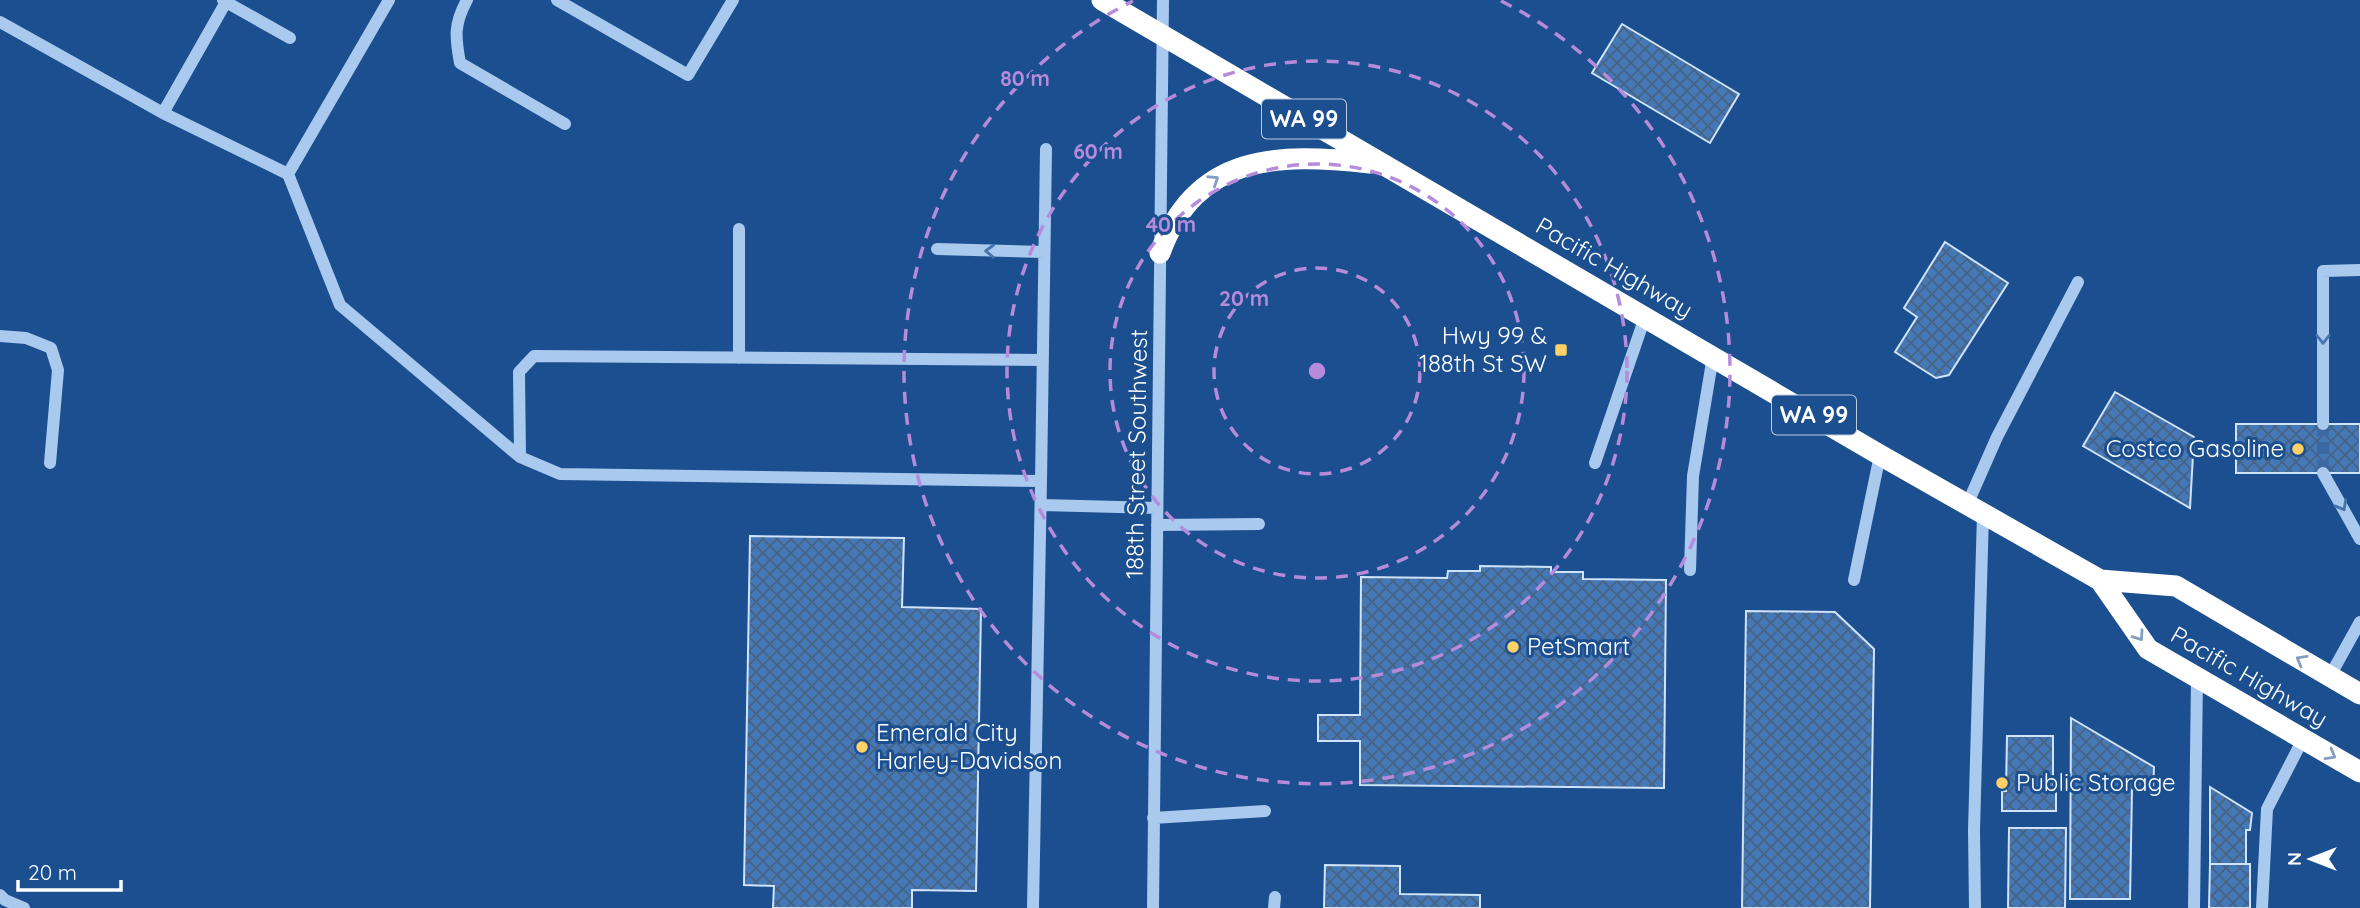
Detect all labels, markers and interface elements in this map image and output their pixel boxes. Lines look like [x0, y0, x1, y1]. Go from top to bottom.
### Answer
text: 80 m [1000, 65, 1050, 91]
road number: WA 99 [1262, 100, 1346, 138]
text: 60 m [1073, 138, 1123, 164]
one-way arrow [1206, 176, 1219, 189]
street label: Pacific Highway [1531, 210, 1698, 324]
text: 40 m [1146, 211, 1196, 237]
one-way arrow [985, 243, 995, 259]
text: 20 m [1219, 285, 1269, 311]
place label: Hwy 99 & 188th St SW [1419, 320, 1547, 378]
street label: 188th Street Southwest [1119, 329, 1153, 579]
one-way arrow [2315, 335, 2331, 345]
marker: Hwy 99 & 188th St SW [1553, 342, 1569, 358]
centre of rings [1305, 359, 1329, 383]
road number: WA 99 [1772, 396, 1856, 434]
place label: Costco Gasoline [2106, 433, 2284, 463]
marker: Costco Gasoline [2290, 441, 2306, 457]
one-way arrow [2334, 499, 2347, 511]
street label: Pacific Highway [2166, 619, 2333, 733]
one-way arrow [2131, 629, 2144, 642]
place label: PetSmart [1527, 631, 1630, 661]
marker: PetSmart [1505, 639, 1521, 655]
one-way arrow [2296, 655, 2309, 668]
place label: Emerald City Harley-Davidson [876, 717, 1062, 775]
marker: Emerald City Harley-Davidson [854, 739, 870, 755]
one-way arrow [2324, 747, 2337, 760]
place label: Public Storage [2016, 767, 2176, 797]
marker: Public Storage [1994, 775, 2010, 791]
north arrow [2276, 824, 2346, 894]
scale bar [18, 848, 121, 892]
text: N [2282, 852, 2306, 866]
text: 20 m [28, 859, 77, 885]

